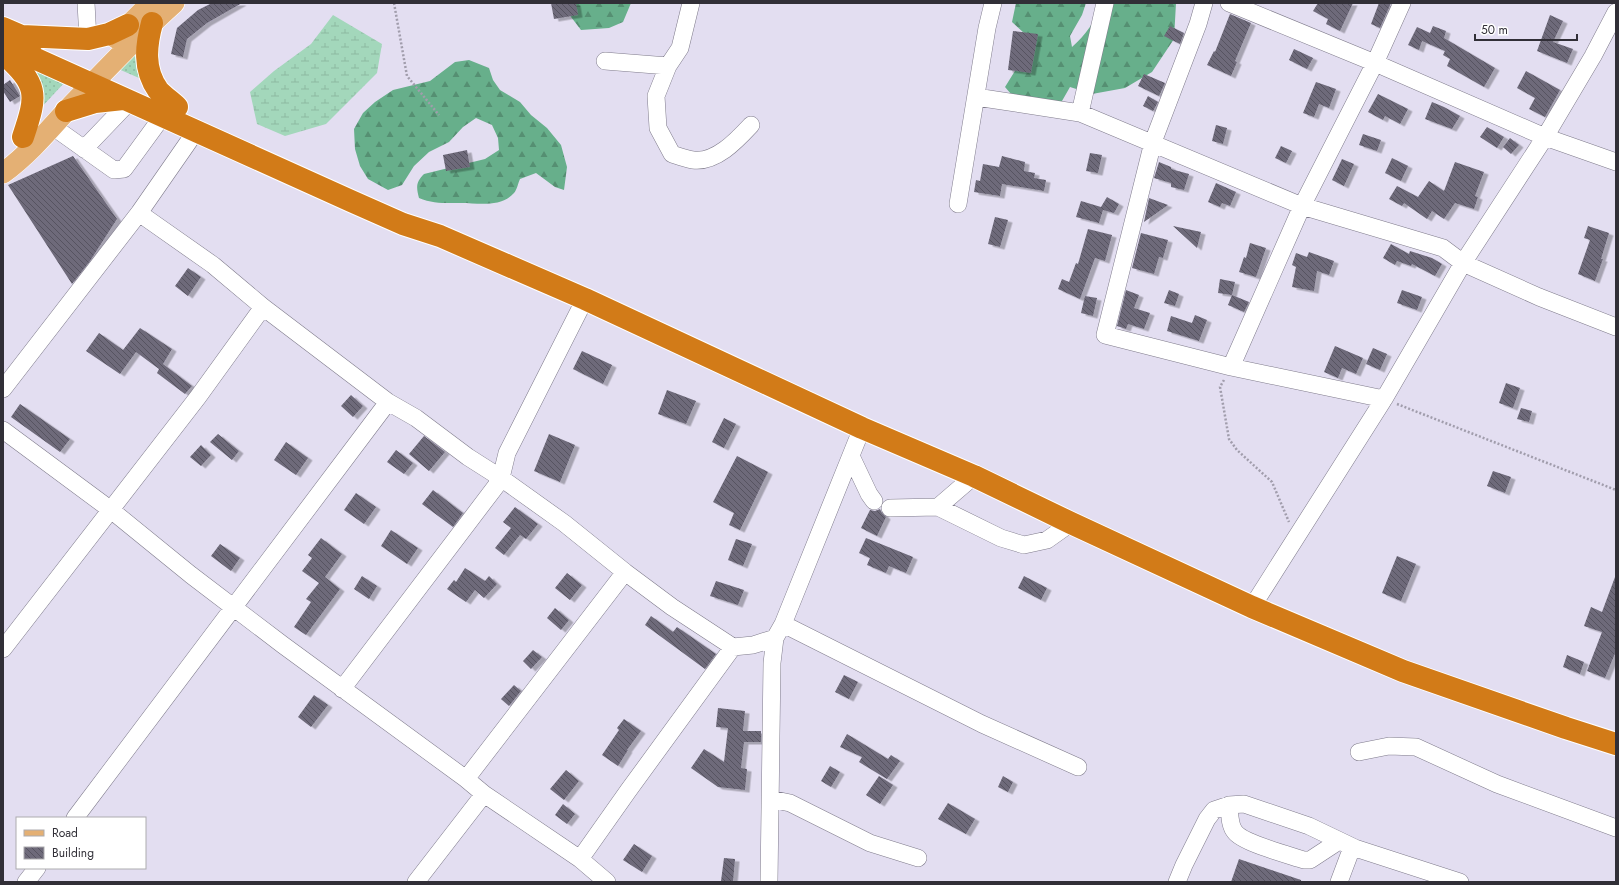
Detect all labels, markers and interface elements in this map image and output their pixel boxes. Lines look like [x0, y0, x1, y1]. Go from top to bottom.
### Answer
scale bar [1475, 16, 1577, 42]
text: 50 m [1481, 21, 1508, 39]
legend [16, 817, 146, 869]
text: Road [52, 824, 78, 842]
text: Building [52, 844, 94, 862]

